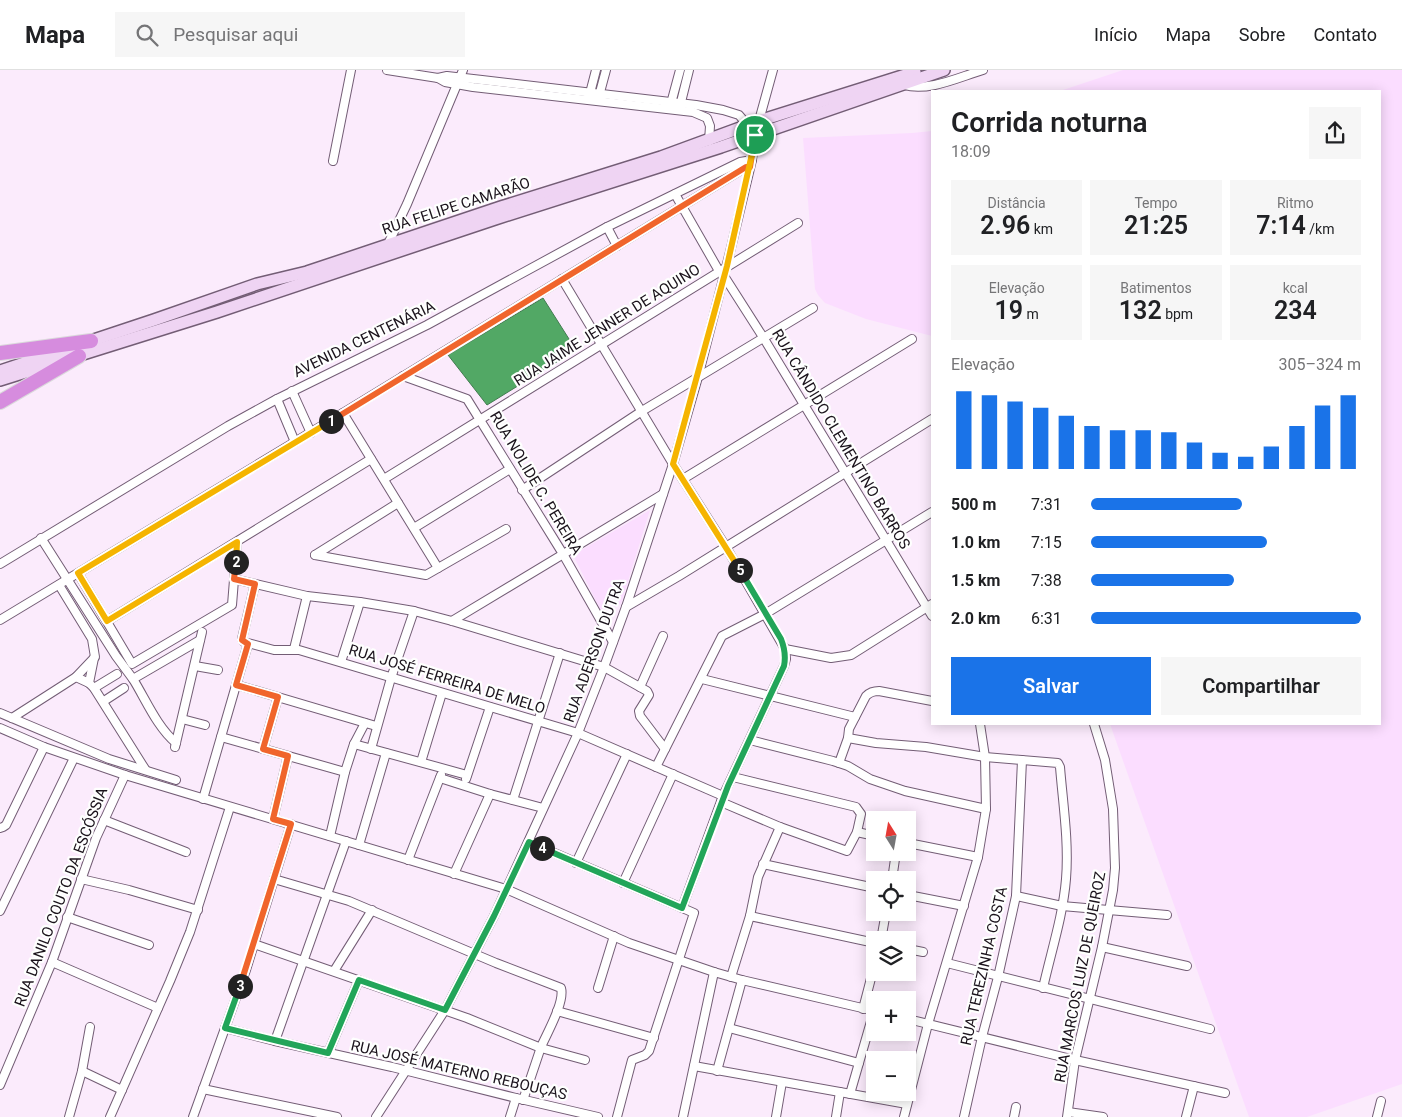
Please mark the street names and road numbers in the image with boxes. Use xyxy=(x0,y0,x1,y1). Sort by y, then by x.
street label: RUA FELIPE CAMARÃO xyxy=(380,174,532,238)
street label: RUA JAIME JENNER DE AQUINO xyxy=(511,260,703,390)
street label: AVENIDA CENTENÁRIA xyxy=(290,297,438,381)
street label: RUA CÂNDIDO CLEMENTINO BARROS xyxy=(768,326,914,552)
street label: RUA NOLIDE C. PEREIRA xyxy=(486,408,586,558)
street label: RUA ADERSON DUTRA xyxy=(560,577,628,725)
street label: RUA JOSÉ FERREIRA DE MELO xyxy=(347,641,547,717)
street label: RUA DANILO COUTO DA ESCÓSSIA xyxy=(11,785,111,1009)
street label: RUA MARCOS LUIZ DE QUEIROZ xyxy=(1051,870,1109,1084)
street label: RUA TEREZINHA COSTA xyxy=(957,885,1011,1047)
street label: RUA JOSÉ MATERNO REBOUÇAS xyxy=(349,1036,569,1104)

